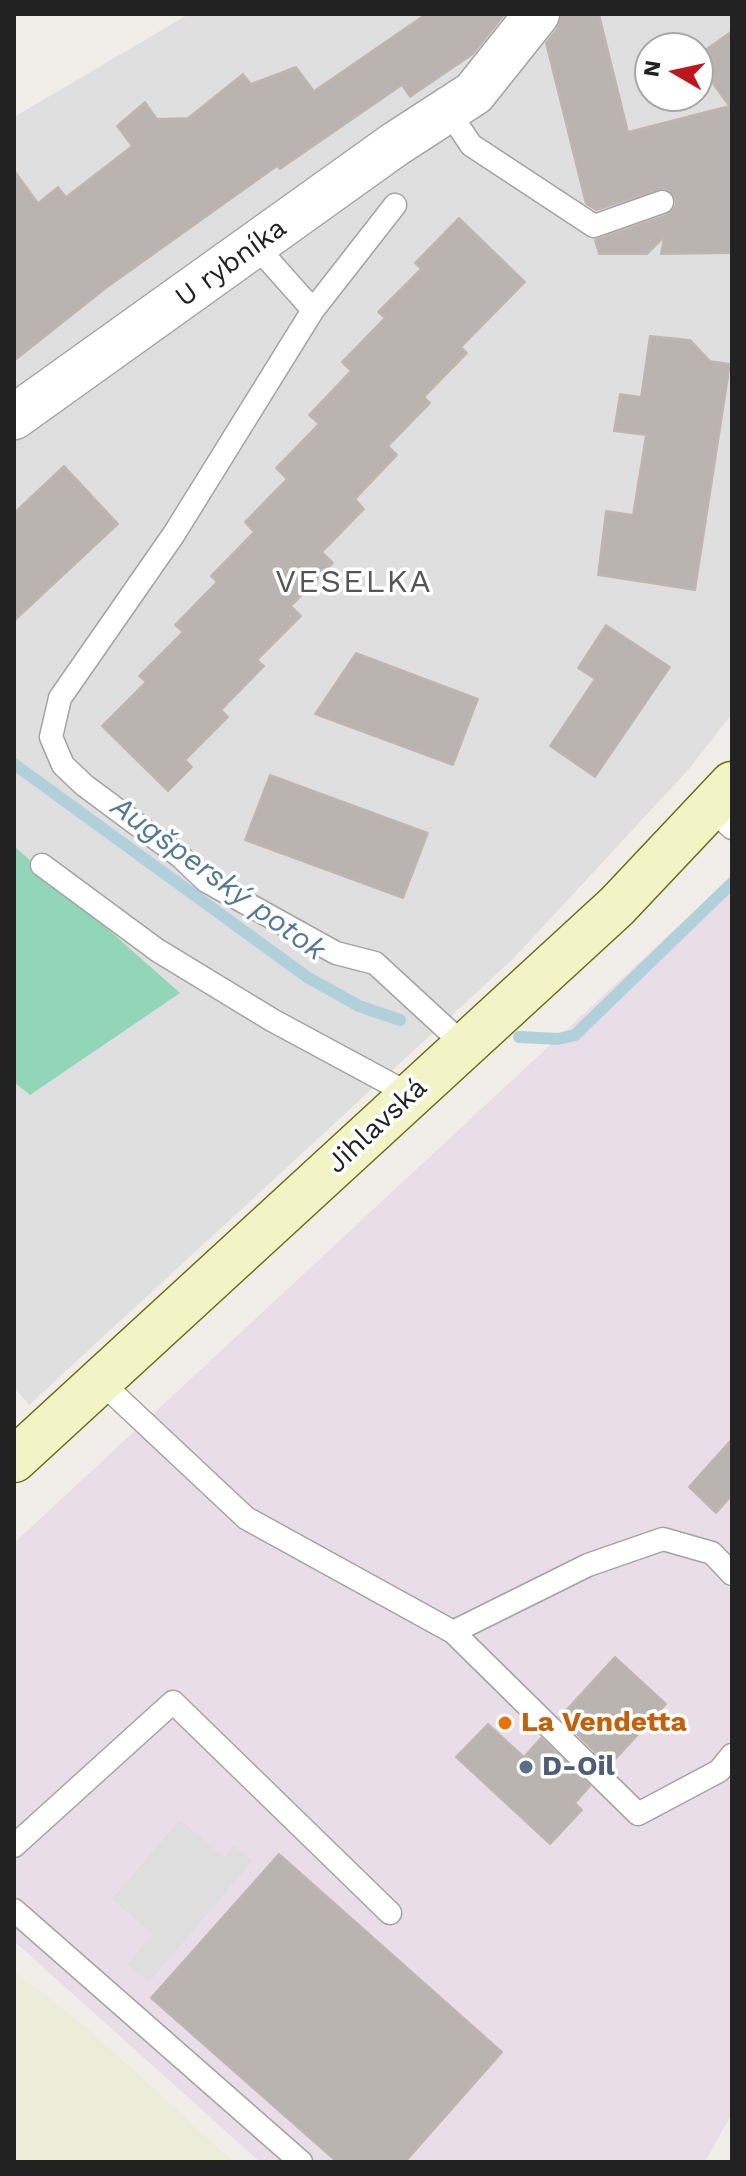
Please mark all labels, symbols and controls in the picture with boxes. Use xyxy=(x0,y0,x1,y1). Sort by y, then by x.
north arrow xyxy=(634,32,714,112)
text: N xyxy=(638,58,665,78)
street label: U rybníka xyxy=(169,211,293,315)
district label: VESELKA xyxy=(275,564,433,602)
water label: Augšperský potok xyxy=(104,789,332,969)
street label: Jihlavská xyxy=(320,1071,434,1181)
place label: La Vendetta xyxy=(521,1706,687,1740)
marker: La Vendetta xyxy=(496,1714,514,1732)
place label: D-Oil xyxy=(542,1750,615,1784)
marker: D-Oil xyxy=(517,1758,535,1776)

